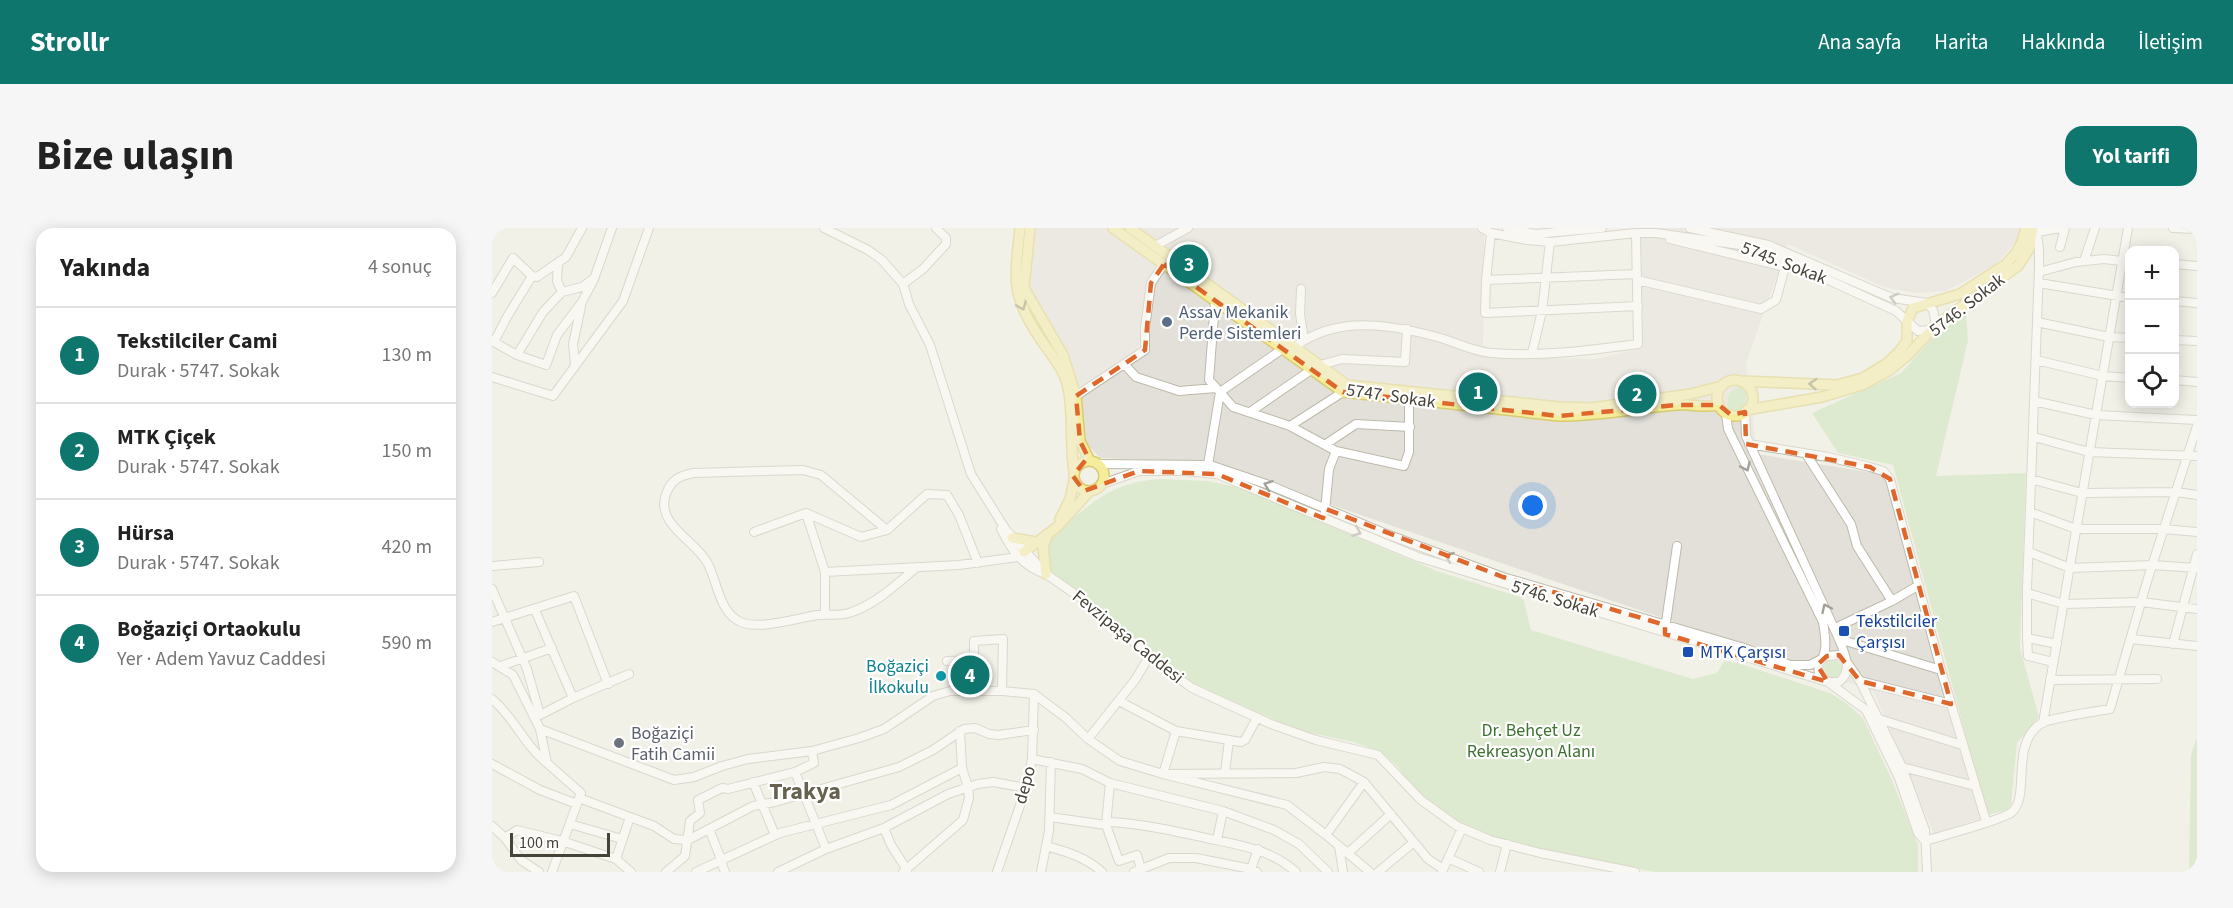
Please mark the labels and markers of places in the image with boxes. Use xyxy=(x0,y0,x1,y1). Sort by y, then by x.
pin: 3 xyxy=(1170,242,1208,286)
place label: Assav Mekanik Perde Sistemleri xyxy=(1179,300,1301,346)
marker: Assav Mekanik Perde Sistemleri xyxy=(1160,315,1174,329)
pin: 1 xyxy=(1458,370,1498,414)
pin: 2 xyxy=(1618,372,1656,416)
place label: Tekstilciler Çarşısı xyxy=(1856,609,1938,655)
marker: Tekstilciler Çarşısı xyxy=(1837,624,1851,638)
place label: MTK Çarşısı xyxy=(1700,640,1786,665)
marker: MTK Çarşısı xyxy=(1681,645,1695,659)
pin: 4 xyxy=(950,652,990,698)
place label: Boğaziçi İlkokulu xyxy=(866,654,929,700)
marker: Boğaziçi İlkokulu xyxy=(934,669,948,683)
place label: Boğaziçi Fatih Camii xyxy=(631,721,715,767)
marker: Boğaziçi Fatih Camii xyxy=(612,736,626,750)

